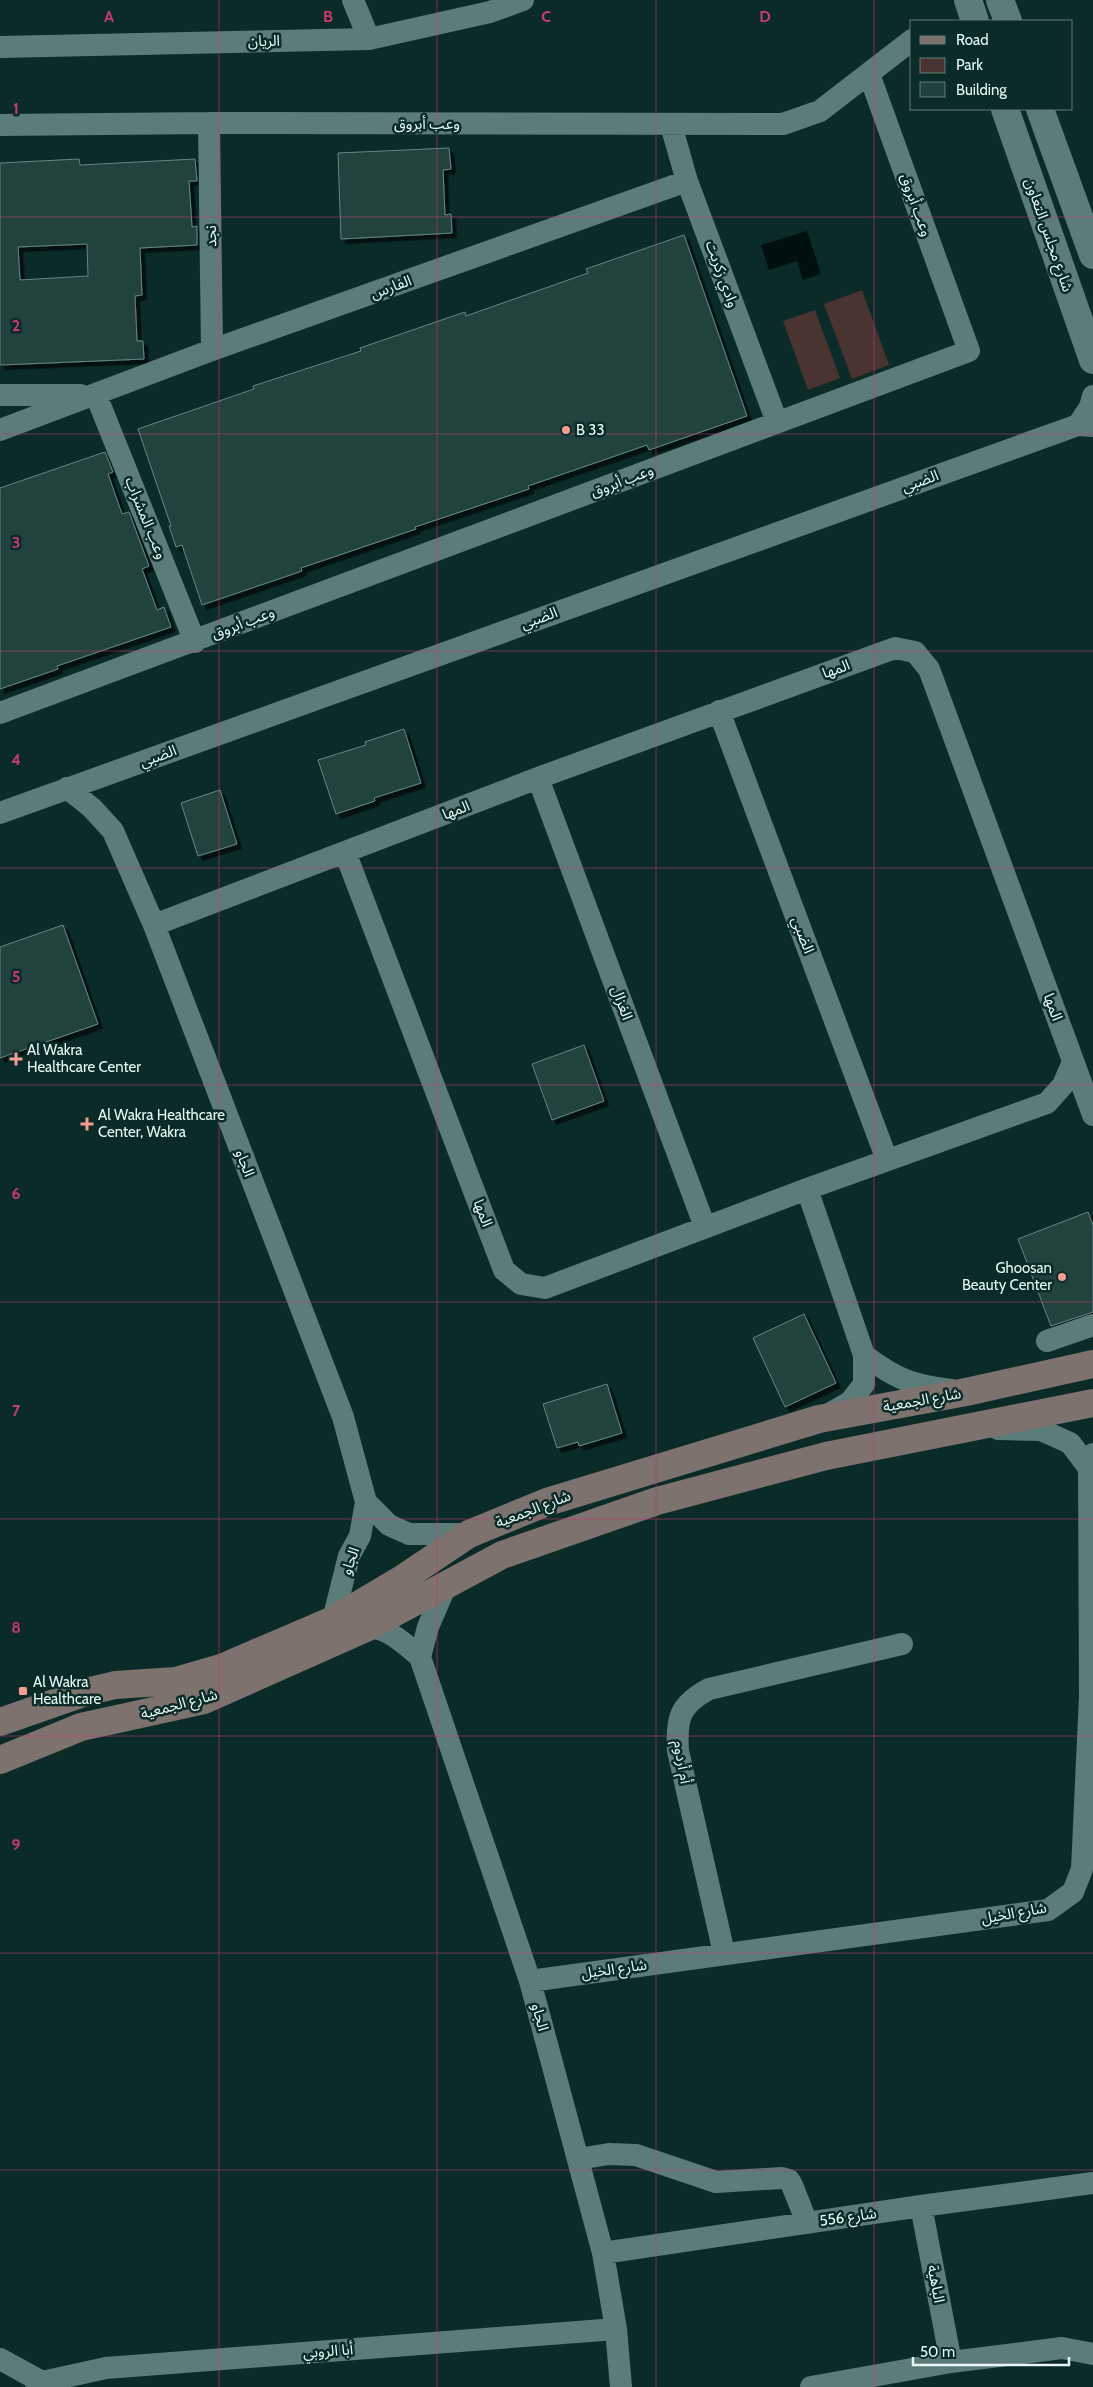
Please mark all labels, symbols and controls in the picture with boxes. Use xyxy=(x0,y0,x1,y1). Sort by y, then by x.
text: A xyxy=(104,7,114,26)
text: B xyxy=(323,7,333,26)
text: C xyxy=(541,7,551,26)
text: D xyxy=(759,7,771,26)
legend xyxy=(910,20,1073,110)
text: Road xyxy=(956,31,989,49)
street label: الريان xyxy=(248,32,280,50)
text: Park xyxy=(956,56,983,74)
text: Building xyxy=(956,81,1007,99)
text: 1 xyxy=(13,99,19,118)
street label: وعب أبروق xyxy=(394,115,460,133)
street label: وعب أبروق xyxy=(896,171,936,239)
street label: شارع مجلس التعاون xyxy=(1018,176,1077,295)
street label: نجد xyxy=(202,225,220,247)
street label: وادي زكريت xyxy=(699,238,742,311)
street label: الفارس xyxy=(368,271,414,303)
text: 2 xyxy=(12,316,20,335)
place label: B 33 xyxy=(576,421,605,439)
marker: B 33 xyxy=(560,424,572,436)
street label: وعب أبروق xyxy=(588,461,656,501)
street label: الضبي xyxy=(899,466,942,498)
street label: وعب المشراب xyxy=(121,474,171,562)
text: 3 xyxy=(12,533,20,552)
street label: وعب أبروق xyxy=(209,603,277,643)
street label: الضبي xyxy=(518,603,561,635)
street label: المها xyxy=(820,656,852,682)
street label: الضبي xyxy=(137,741,180,773)
text: 4 xyxy=(11,750,21,769)
street label: المها xyxy=(440,797,472,823)
street label: الضبي xyxy=(785,914,818,957)
text: 5 xyxy=(12,967,20,986)
street label: الغزال xyxy=(608,984,636,1022)
street label: المها xyxy=(1040,991,1066,1023)
place label: Al Wakra Healthcare Center xyxy=(27,1041,141,1076)
marker: Al Wakra Healthcare Center xyxy=(9,1052,23,1066)
place label: Al Wakra Healthcare Center, Wakra xyxy=(98,1106,225,1141)
marker: Al Wakra Healthcare Center, Wakra xyxy=(80,1117,94,1131)
street label: الجاو xyxy=(232,1147,258,1179)
text: 6 xyxy=(12,1184,21,1203)
street label: المها xyxy=(470,1197,496,1229)
place label: Ghoosan Beauty Center xyxy=(962,1259,1052,1294)
marker: Ghoosan Beauty Center xyxy=(1056,1271,1068,1283)
street label: شارع الجمعية xyxy=(882,1384,963,1419)
text: 7 xyxy=(12,1401,21,1420)
street label: شارع الجمعية xyxy=(493,1486,574,1534)
street label: الجاو xyxy=(337,1545,363,1577)
text: 8 xyxy=(11,1618,21,1637)
place label: Al Wakra Healthcare xyxy=(33,1673,101,1708)
marker: Al Wakra Healthcare xyxy=(17,1685,29,1697)
street label: شارع الجمعية xyxy=(139,1685,220,1726)
street label: أم أردوم xyxy=(667,1739,695,1786)
text: 9 xyxy=(12,1835,21,1854)
street label: شارع الخيل xyxy=(980,1898,1049,1931)
street label: شارع الخيل xyxy=(580,1955,649,1985)
street label: الجاو xyxy=(528,2001,552,2033)
street label: شارع 556 xyxy=(818,2204,878,2233)
street label: الباهية xyxy=(923,2263,949,2305)
scale bar xyxy=(913,2334,1069,2366)
street label: أبا الروبي xyxy=(302,2340,354,2364)
text: 50 m xyxy=(920,2343,955,2361)

